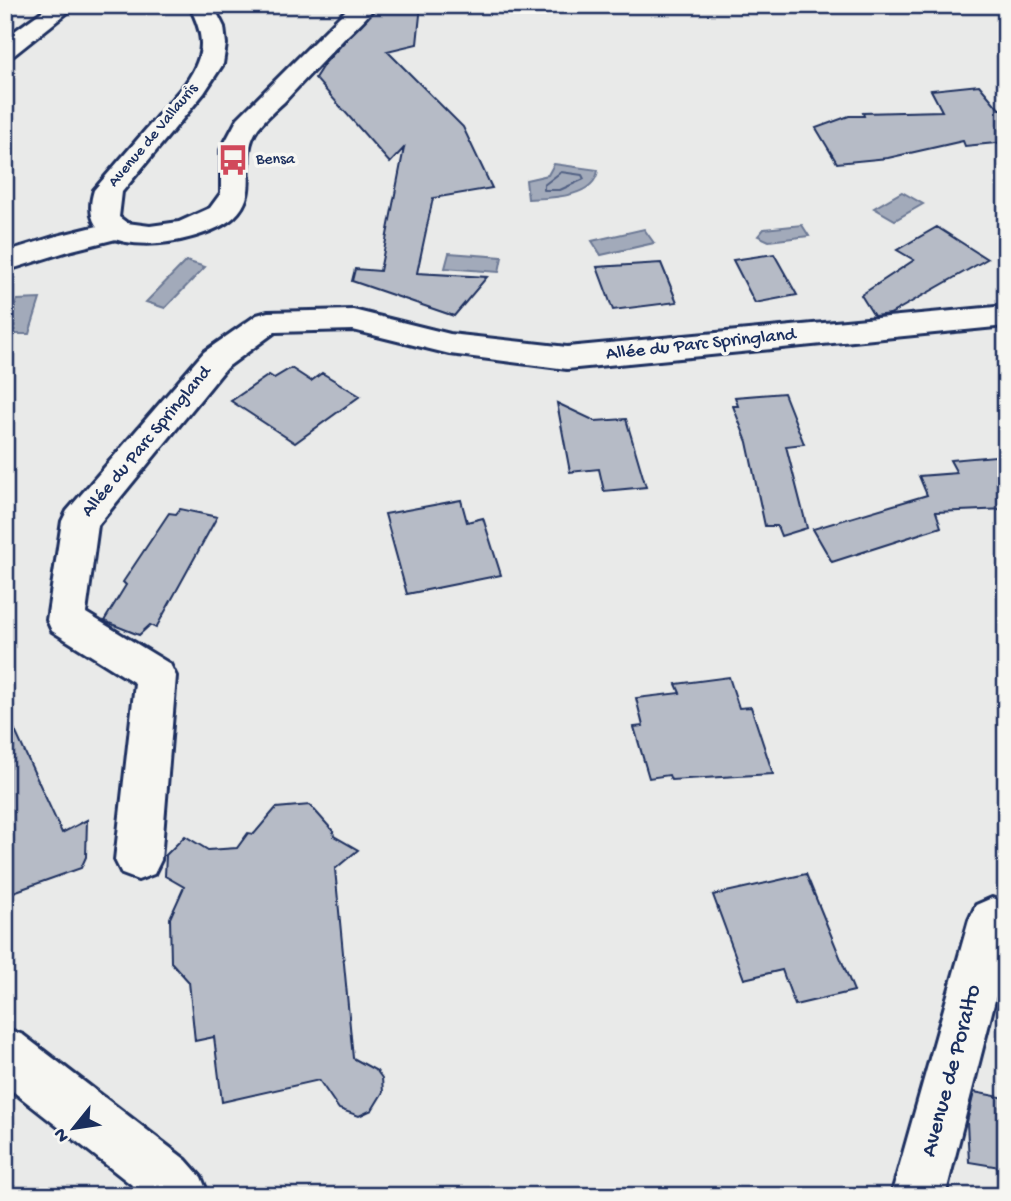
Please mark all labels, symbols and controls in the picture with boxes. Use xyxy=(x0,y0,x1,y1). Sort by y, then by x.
street label: Avenue de Vallauris xyxy=(105,79,204,192)
bus stop icon: Bensa xyxy=(216,143,250,177)
place label: Bensa xyxy=(255,151,296,170)
street label: Allée du Parc Springland xyxy=(605,323,799,366)
street label: Allée du Parc Springland xyxy=(77,360,218,522)
street label: Avenue de Poralto xyxy=(916,982,988,1160)
north arrow xyxy=(38,1092,108,1162)
text: N xyxy=(49,1124,75,1146)

